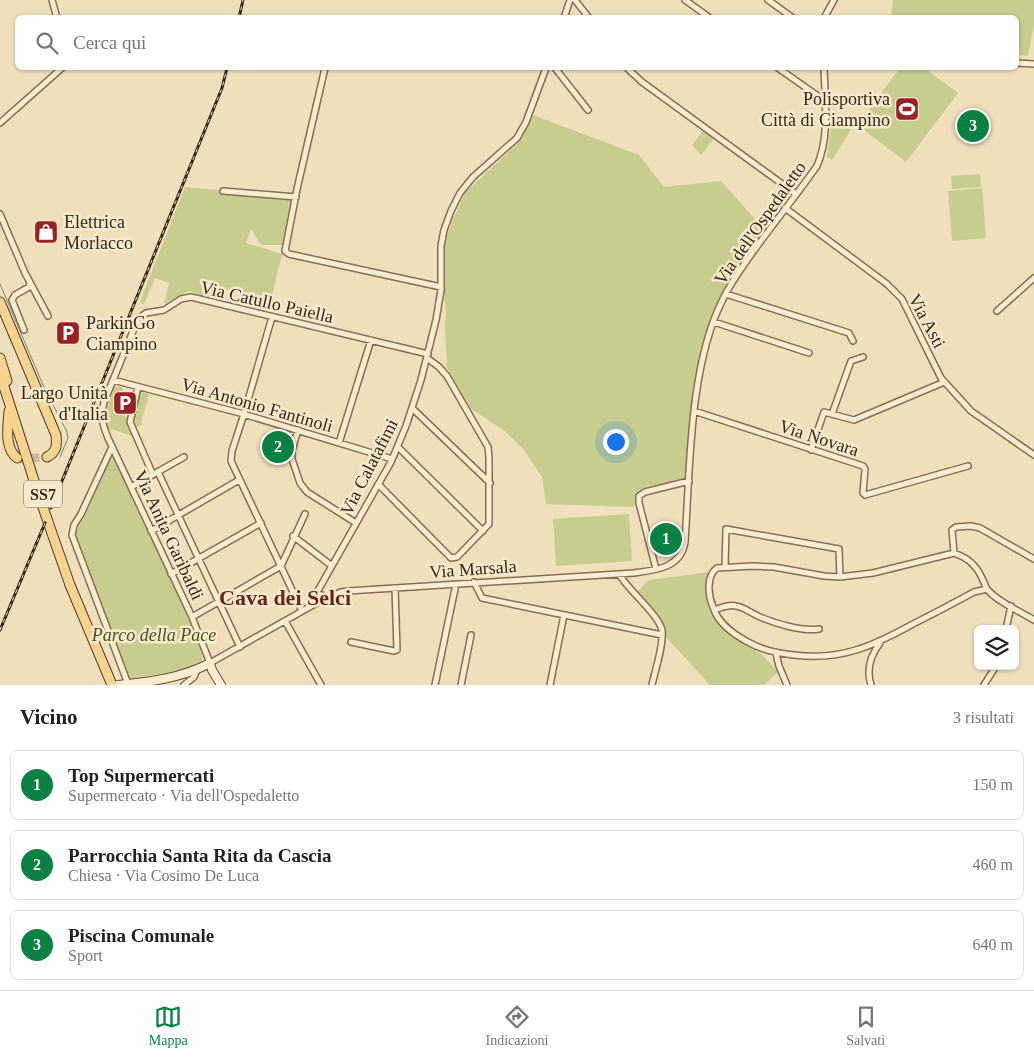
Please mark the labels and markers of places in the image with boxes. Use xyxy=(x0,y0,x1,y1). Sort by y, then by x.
place label: Polisportiva Città di Ciampino xyxy=(761,89,890,130)
sports icon: Polisportiva Città di Ciampino xyxy=(894,96,920,122)
pin: 3 xyxy=(957,107,989,145)
place label: Elettrica Morlacco xyxy=(64,212,133,253)
shop icon: Elettrica Morlacco xyxy=(33,219,59,245)
place label: ParkinGo Ciampino xyxy=(86,313,157,354)
parking icon: ParkinGo Ciampino xyxy=(55,320,81,346)
place label: Largo Unità d'Italia xyxy=(21,383,108,424)
parking icon: Largo Unità d'Italia xyxy=(112,390,138,416)
pin: 2 xyxy=(262,428,294,466)
pin: 1 xyxy=(650,520,682,558)

